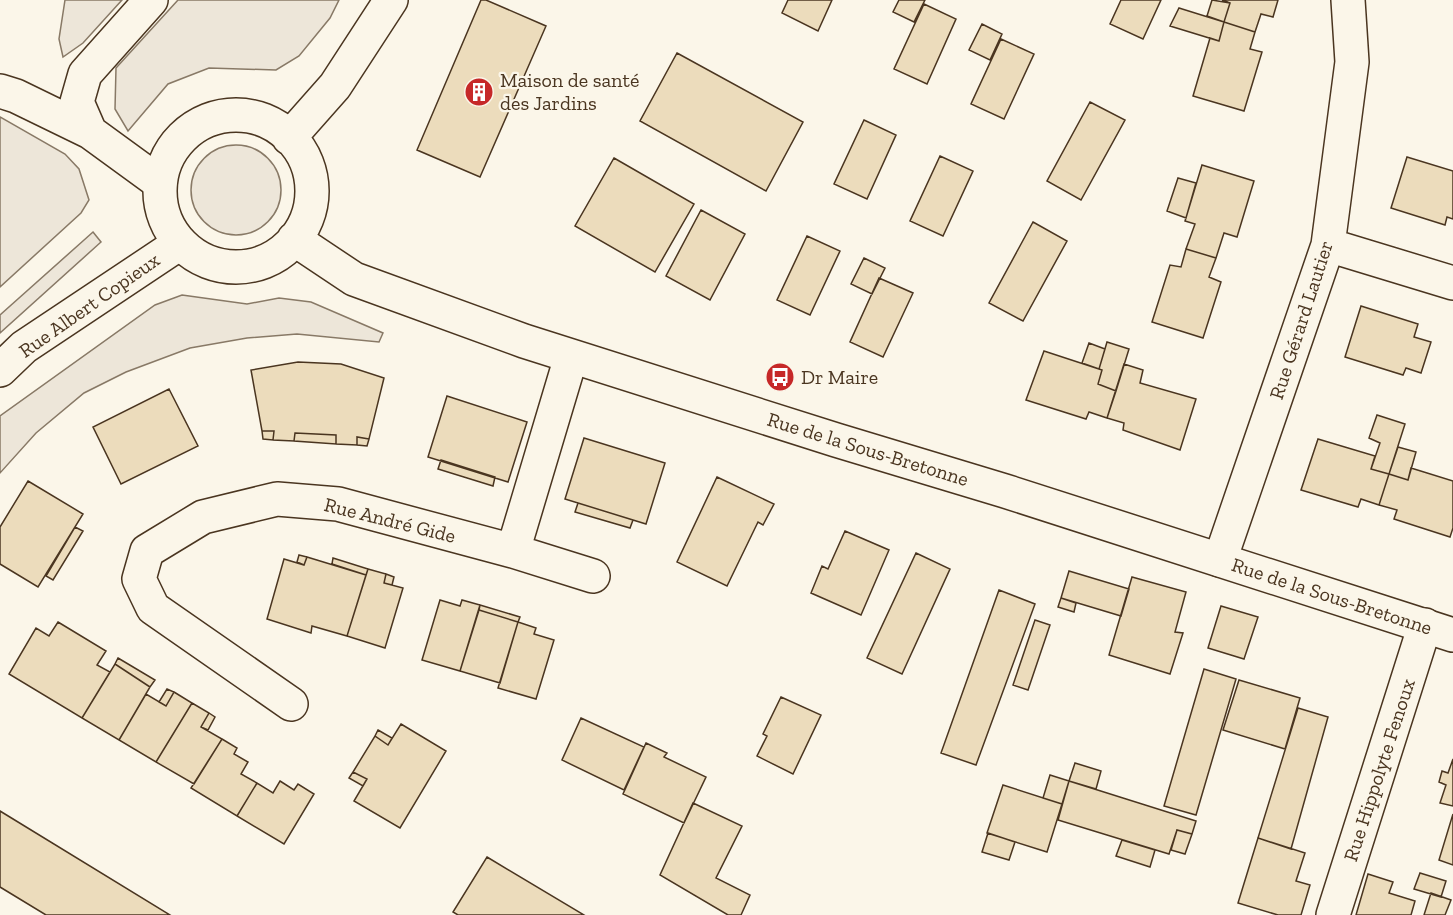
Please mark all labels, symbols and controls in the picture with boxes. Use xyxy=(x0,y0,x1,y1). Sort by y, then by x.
place label: Maison de santé des Jardins xyxy=(500,68,639,115)
building icon: Maison de santé des Jardins xyxy=(463,76,495,108)
street label: Rue Gérard Lautier xyxy=(1264,238,1338,402)
street label: Rue Albert Copieux xyxy=(14,247,164,363)
bus stop icon: Dr Maire xyxy=(764,361,796,393)
place label: Dr Maire xyxy=(801,365,878,389)
street label: Rue de la Sous-Bretonne xyxy=(764,407,972,491)
street label: Rue André Gide xyxy=(322,492,458,548)
street label: Rue de la Sous-Bretonne xyxy=(1229,552,1435,640)
street label: Rue Hippolyte Fenoux xyxy=(1338,676,1420,864)

